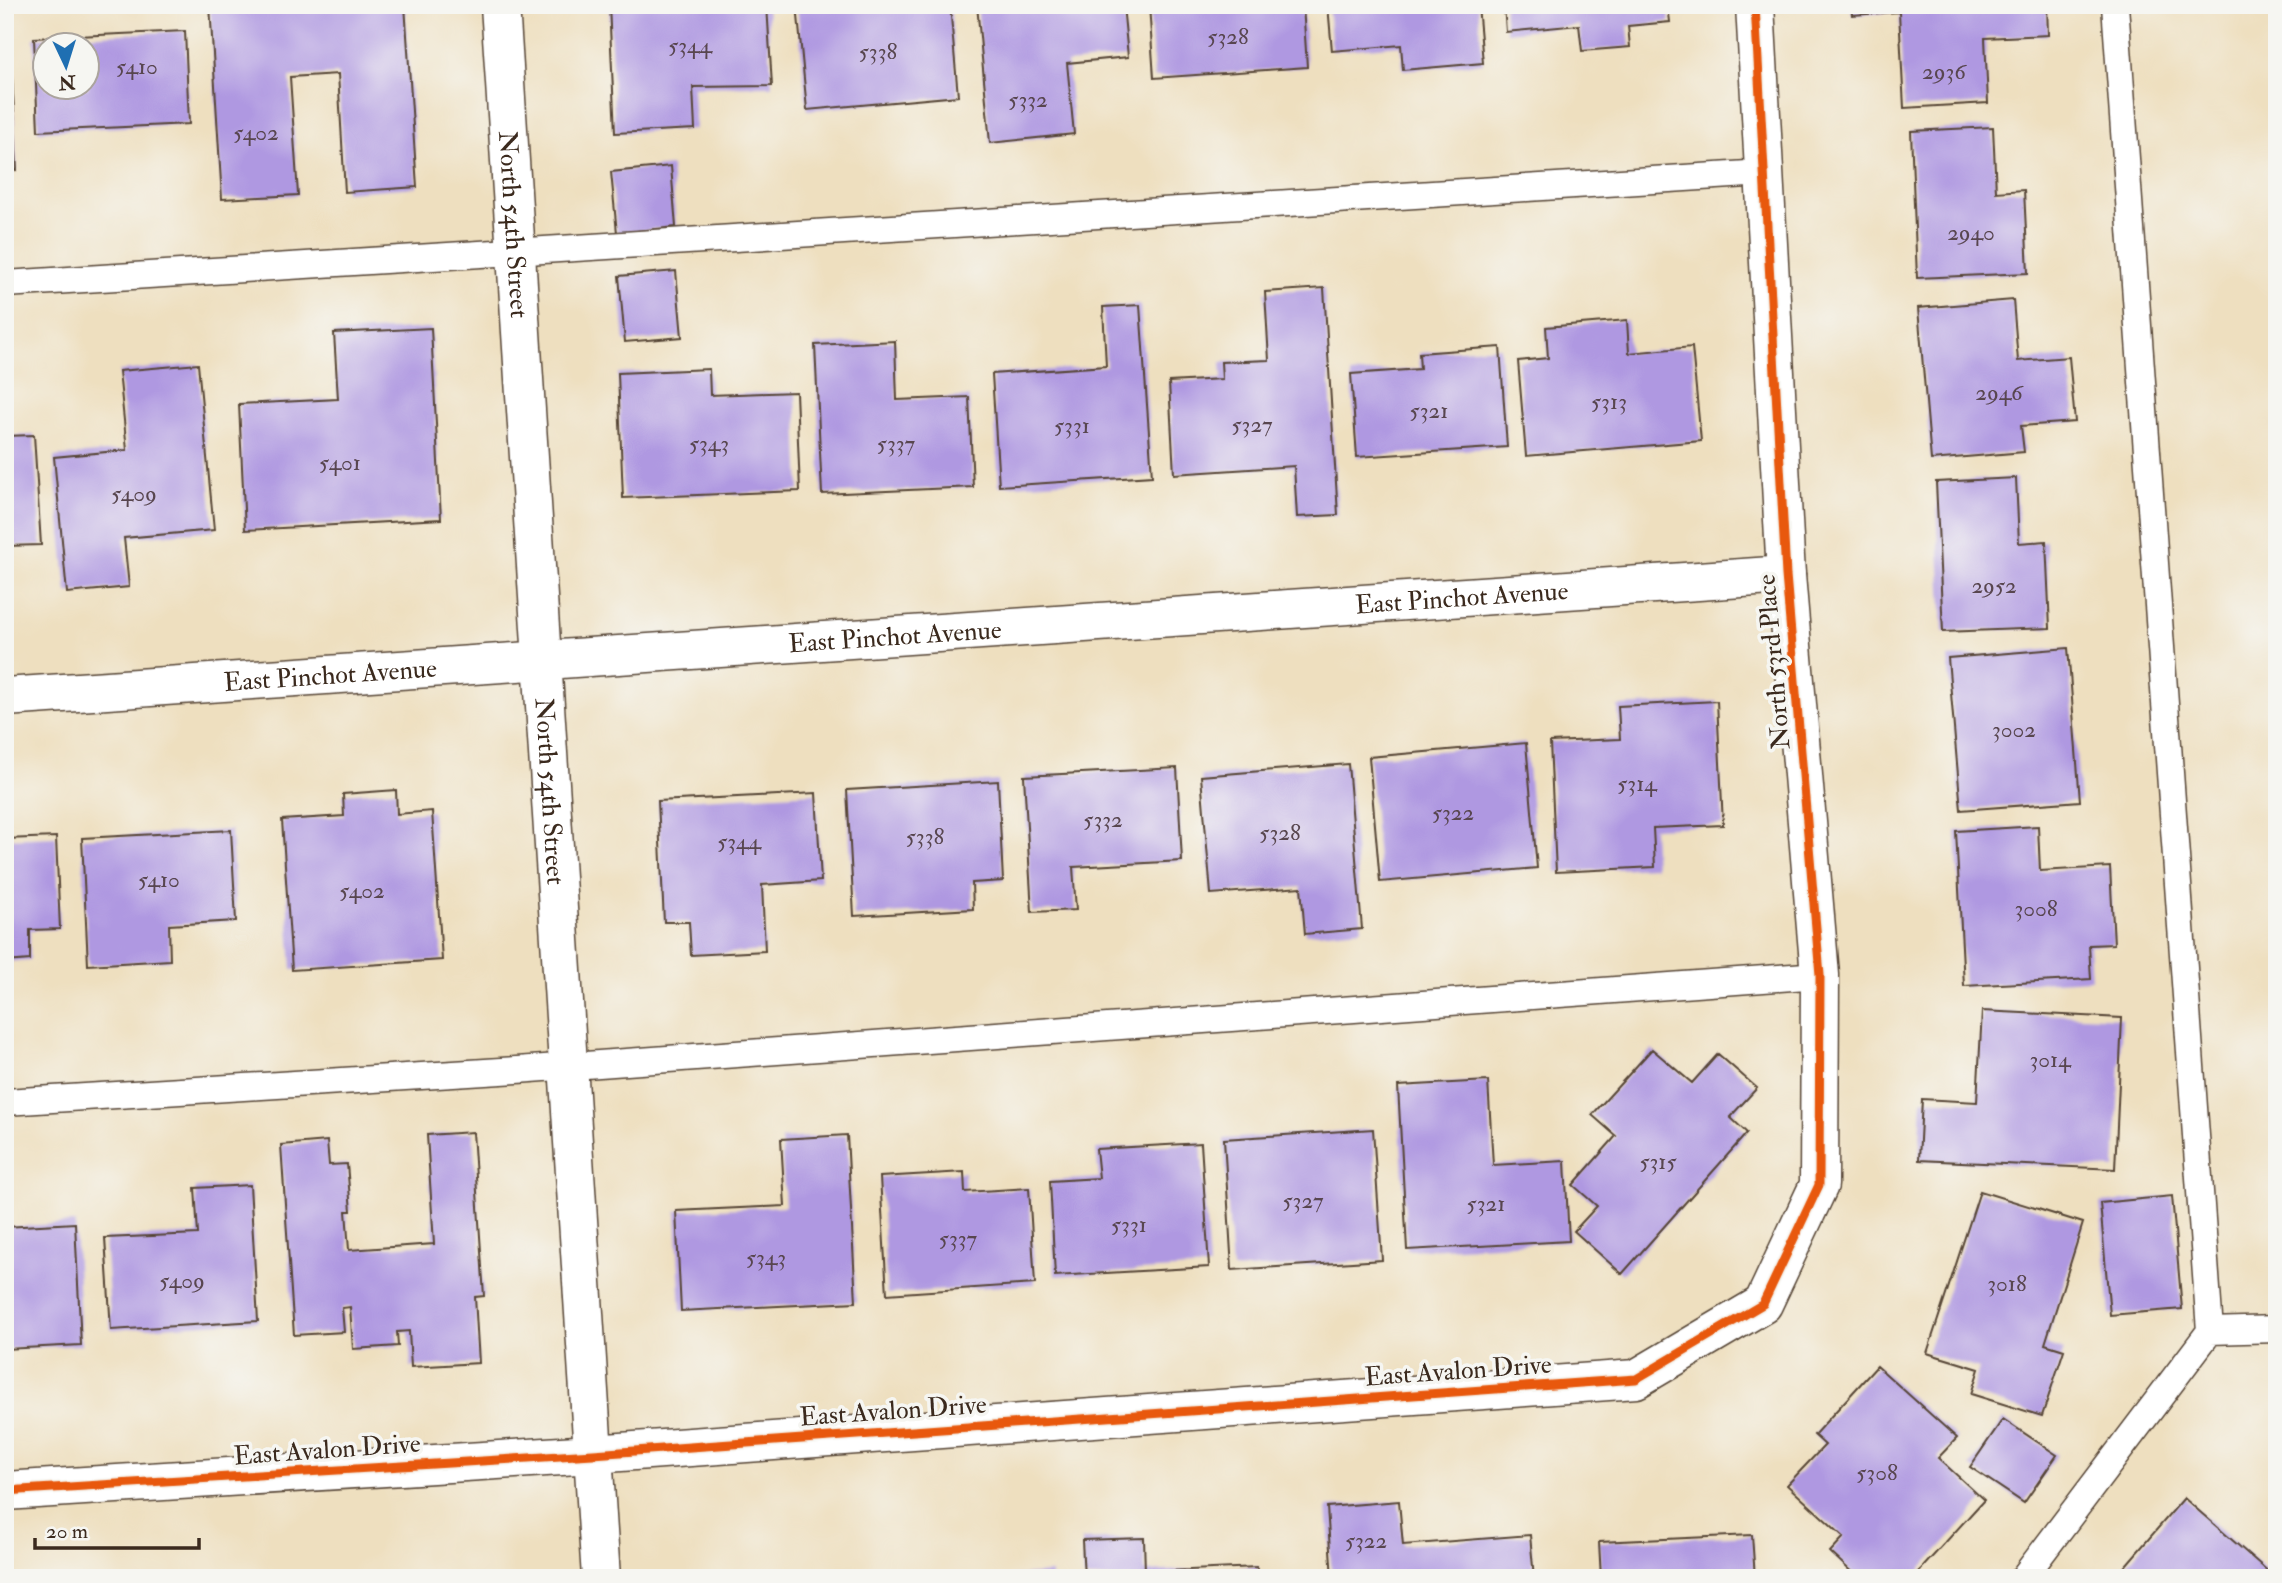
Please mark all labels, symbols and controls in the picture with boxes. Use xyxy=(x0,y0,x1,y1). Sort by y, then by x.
house number: 5328 xyxy=(1207,22,1249,51)
house number: 5344 xyxy=(668,31,713,60)
north arrow xyxy=(32,32,102,102)
house number: 5338 xyxy=(859,37,897,66)
house number: 5410 xyxy=(116,52,158,81)
house number: 2936 xyxy=(1922,57,1967,86)
text: N xyxy=(57,69,77,95)
house number: 5332 xyxy=(1008,85,1048,114)
house number: 5402 xyxy=(233,118,279,147)
street label: North 54th Street xyxy=(491,130,535,319)
house number: 2940 xyxy=(1947,218,1995,247)
house number: 2946 xyxy=(1975,378,2024,407)
house number: 5313 xyxy=(1591,387,1627,416)
house number: 5321 xyxy=(1410,396,1448,425)
house number: 5327 xyxy=(1231,410,1273,439)
house number: 5331 xyxy=(1054,411,1090,440)
house number: 5343 xyxy=(689,429,729,458)
house number: 5337 xyxy=(877,429,916,458)
house number: 5401 xyxy=(319,448,361,477)
house number: 5409 xyxy=(111,479,157,508)
house number: 2952 xyxy=(1971,571,2017,600)
street label: North 53rd Place xyxy=(1750,573,1798,751)
street label: East Pinchot Avenue xyxy=(1354,575,1569,621)
street label: East Pinchot Avenue xyxy=(787,614,1003,660)
street label: East Pinchot Avenue xyxy=(223,652,438,699)
street label: North 54th Street xyxy=(528,697,571,886)
house number: 3002 xyxy=(1992,715,2036,744)
house number: 5314 xyxy=(1617,769,1658,798)
house number: 5322 xyxy=(1432,798,1474,827)
house number: 5332 xyxy=(1083,805,1123,834)
house number: 5328 xyxy=(1259,818,1301,847)
house number: 5338 xyxy=(906,822,944,851)
house number: 5344 xyxy=(717,827,762,856)
house number: 5410 xyxy=(138,865,180,894)
house number: 5402 xyxy=(339,876,385,905)
house number: 3008 xyxy=(2014,894,2058,923)
house number: 3014 xyxy=(2029,1045,2072,1074)
house number: 5315 xyxy=(1639,1147,1677,1176)
house number: 5327 xyxy=(1282,1186,1324,1215)
house number: 5321 xyxy=(1467,1189,1505,1218)
house number: 5331 xyxy=(1111,1210,1147,1239)
house number: 5337 xyxy=(939,1224,978,1253)
house number: 5343 xyxy=(746,1243,786,1272)
house number: 5409 xyxy=(159,1266,205,1295)
house number: 3018 xyxy=(1987,1269,2027,1298)
street label: East Avalon Drive xyxy=(1364,1348,1553,1393)
street label: East Avalon Drive xyxy=(799,1388,988,1433)
street label: East Avalon Drive xyxy=(233,1427,422,1472)
house number: 5308 xyxy=(1856,1458,1898,1487)
scale bar xyxy=(35,1506,200,1550)
text: 20 m xyxy=(46,1518,88,1545)
house number: 5322 xyxy=(1345,1526,1387,1555)

